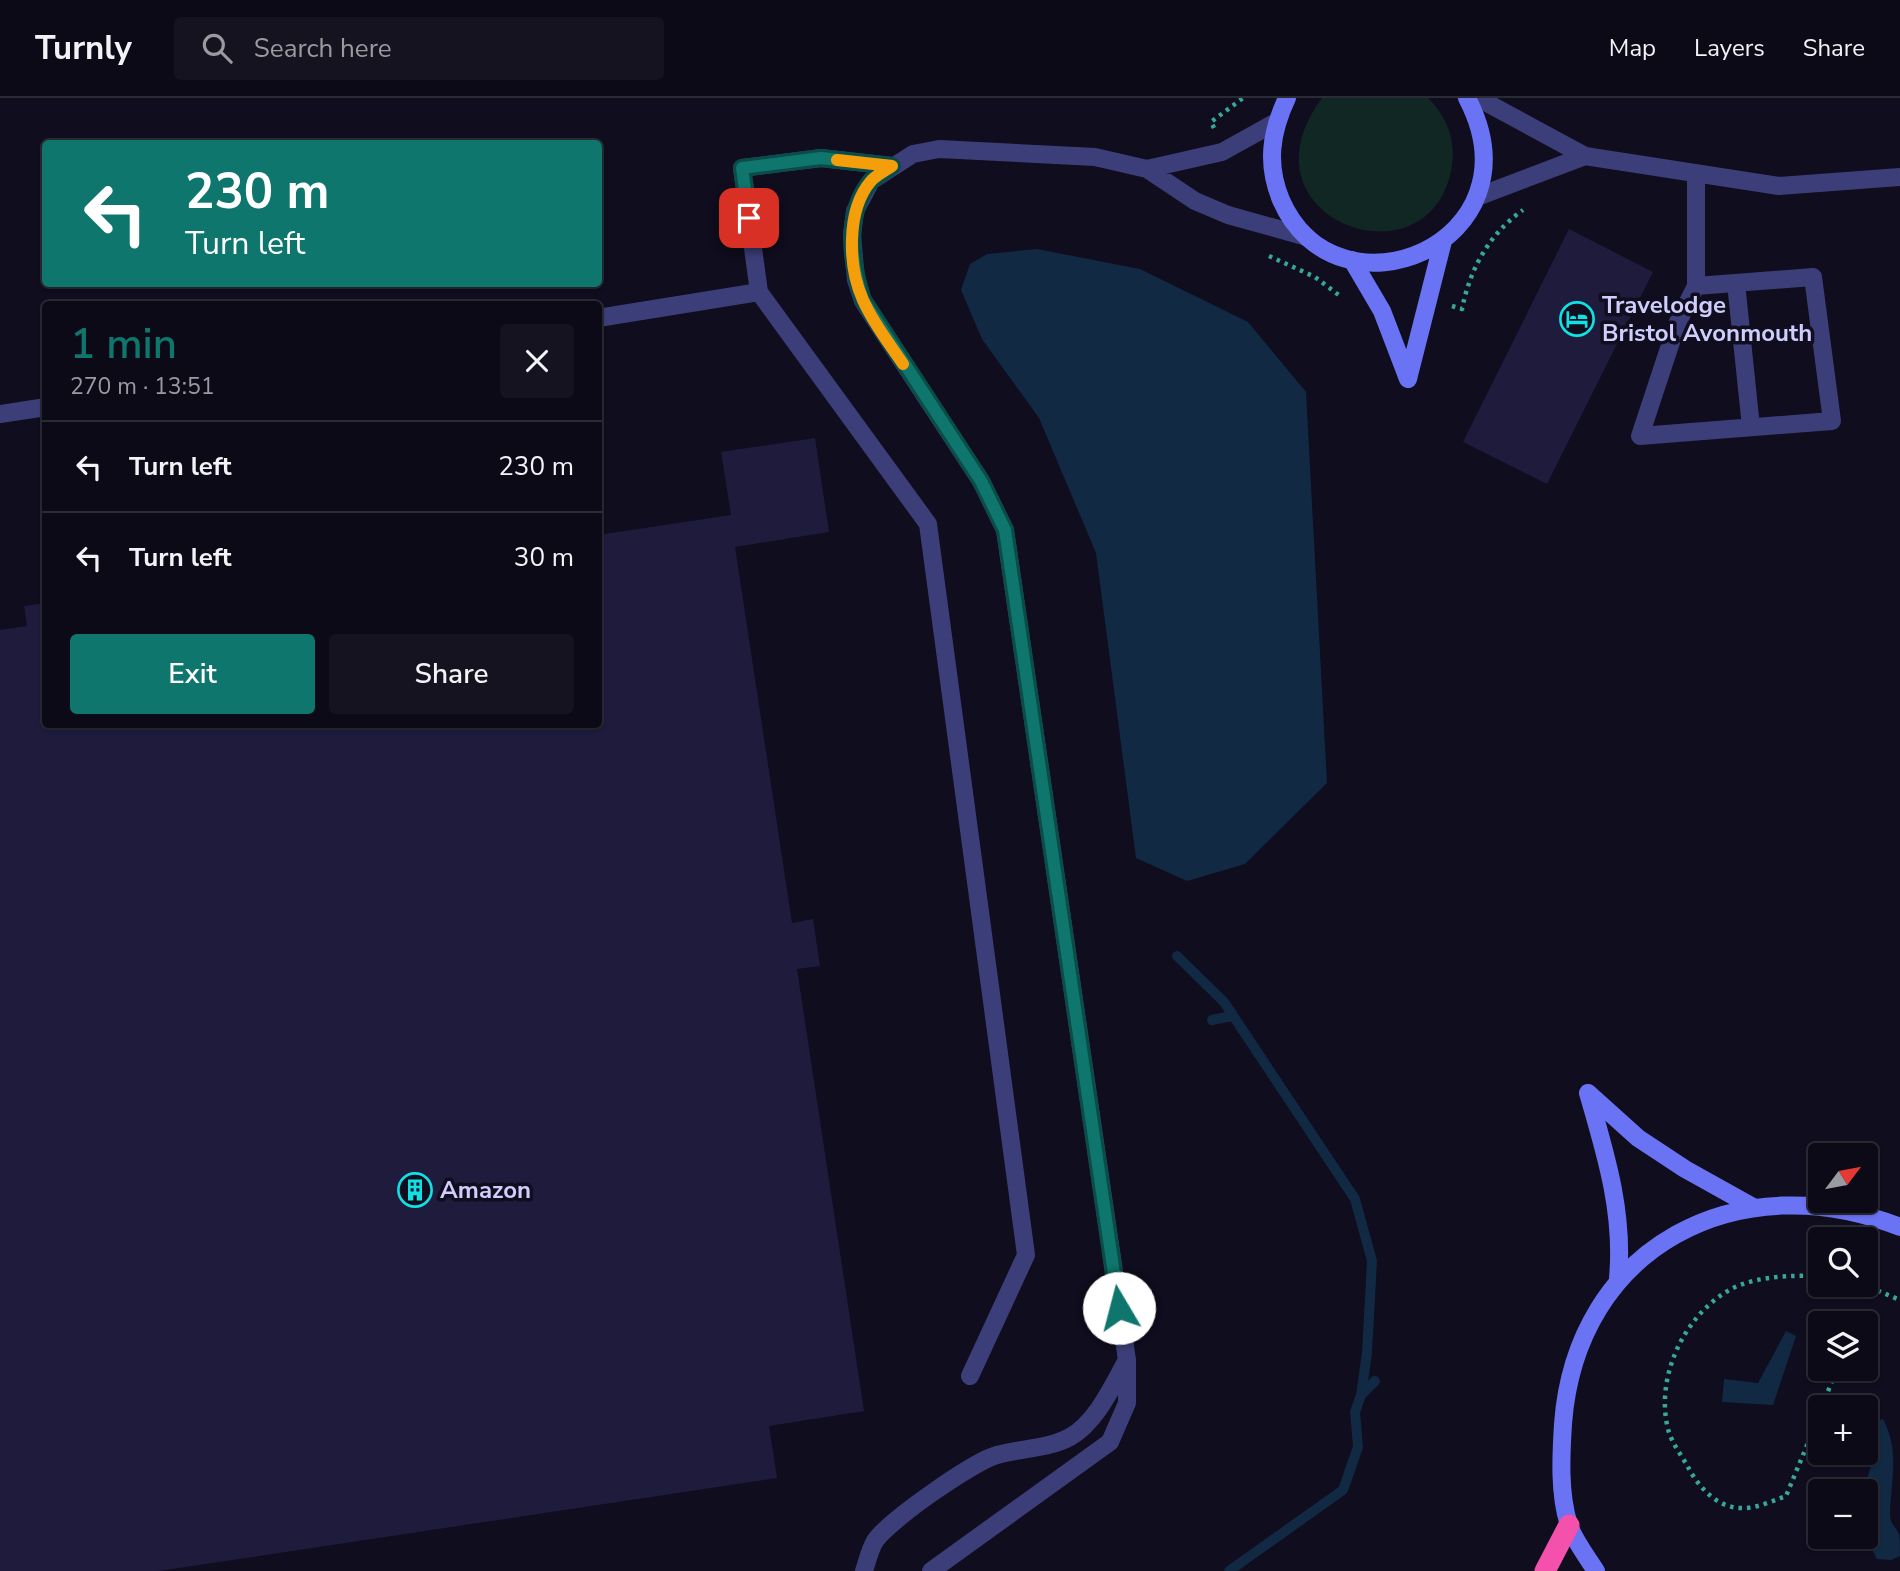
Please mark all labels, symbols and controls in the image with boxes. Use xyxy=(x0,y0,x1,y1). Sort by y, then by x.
search box xyxy=(174,17,664,80)
text: Turnly xyxy=(35,26,132,71)
icon: search xyxy=(198,29,236,67)
text: Search here xyxy=(254,31,392,66)
text: Map xyxy=(1609,32,1656,64)
text: Layers xyxy=(1694,32,1765,64)
text: Share xyxy=(1803,32,1865,64)
text: 230 m xyxy=(185,158,329,225)
icon: left xyxy=(70,168,161,259)
pin xyxy=(719,188,779,248)
icon: arrive xyxy=(730,199,768,237)
text: Turn left xyxy=(185,222,305,265)
place label: Travelodge Bristol Avonmouth xyxy=(1602,289,1812,349)
hotel icon: Travelodge Bristol Avonmouth xyxy=(1558,300,1596,338)
text: 1 min xyxy=(70,316,177,373)
button: close xyxy=(500,324,574,398)
text: 270 m · 13:51 xyxy=(70,371,215,402)
icon: left xyxy=(70,448,108,486)
text: Turn left xyxy=(129,449,232,484)
text: 230 m xyxy=(498,449,574,484)
icon: left xyxy=(70,539,108,577)
text: Turn left xyxy=(129,540,232,575)
text: 30 m xyxy=(514,540,574,575)
button: Exit xyxy=(70,634,315,714)
button: Share xyxy=(329,634,574,714)
north arrow xyxy=(1808,1143,1878,1213)
map controls xyxy=(1808,1143,1878,1549)
building icon: Amazon xyxy=(396,1171,434,1209)
place label: Amazon xyxy=(440,1174,531,1206)
button: search xyxy=(1808,1227,1878,1297)
position arrow xyxy=(1082,1271,1156,1345)
button: layers xyxy=(1808,1311,1878,1381)
button: + xyxy=(1808,1395,1878,1465)
button: − xyxy=(1808,1479,1878,1549)

